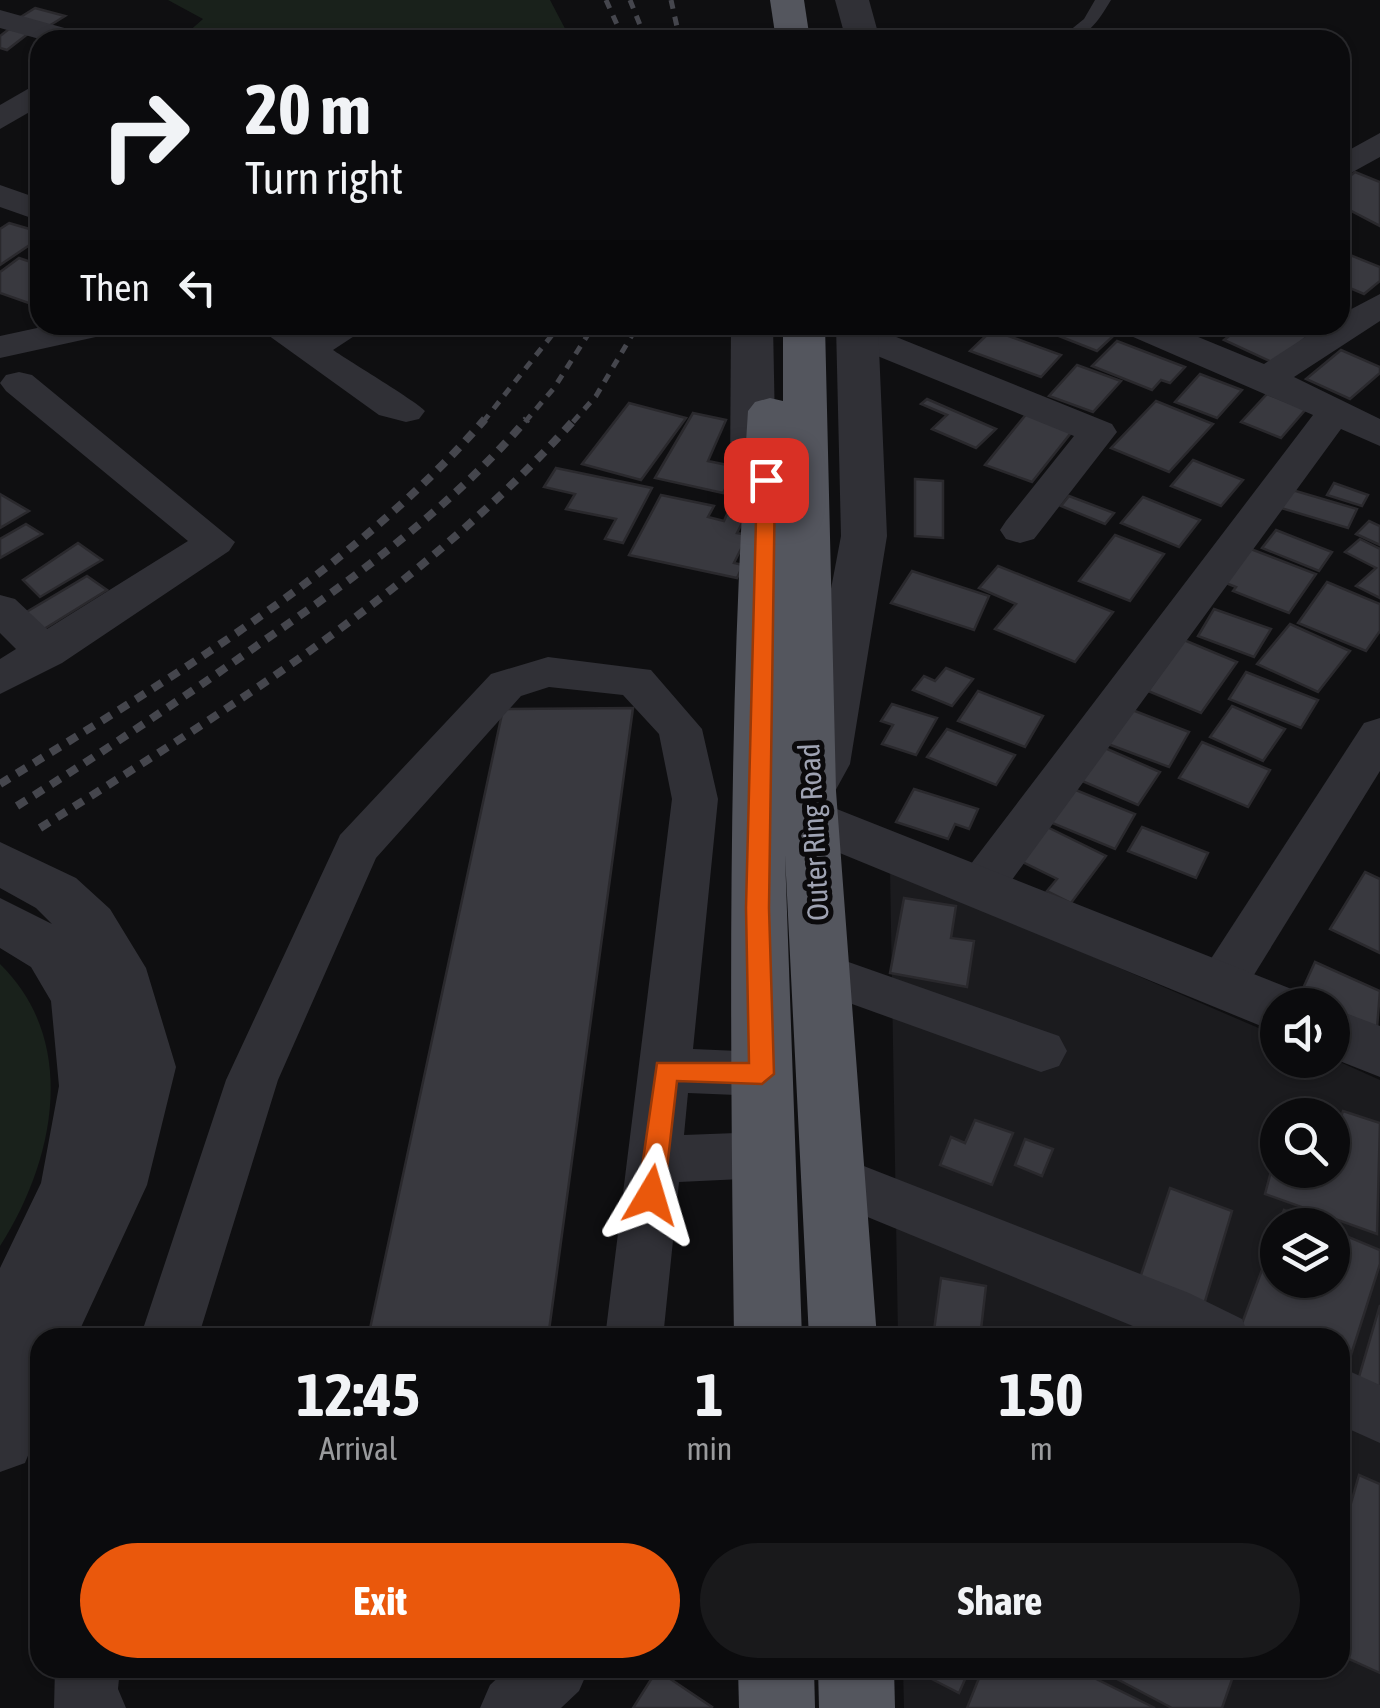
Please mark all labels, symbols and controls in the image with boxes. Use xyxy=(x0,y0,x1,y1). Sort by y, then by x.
text: 20 m xyxy=(245,69,371,149)
icon: right xyxy=(80,70,210,200)
text: Turn right xyxy=(245,152,403,204)
icon: left xyxy=(170,260,225,315)
text: Then xyxy=(80,266,150,309)
pin xyxy=(724,438,809,523)
icon: arrive xyxy=(739,453,794,508)
street label: Outer Ring Road xyxy=(791,742,835,922)
map controls xyxy=(1260,988,1350,1298)
button: sound xyxy=(1260,988,1350,1078)
button: search xyxy=(1260,1098,1350,1188)
position arrow xyxy=(599,1143,703,1247)
button: layers xyxy=(1260,1208,1350,1298)
text: 12:45 xyxy=(296,1360,420,1429)
text: 1 xyxy=(695,1360,724,1429)
text: 150 xyxy=(999,1360,1083,1429)
text: Arrival xyxy=(319,1430,397,1467)
text: min xyxy=(686,1430,732,1467)
text: m xyxy=(1030,1430,1053,1467)
button: Exit xyxy=(80,1543,680,1658)
button: Share xyxy=(700,1543,1300,1658)

